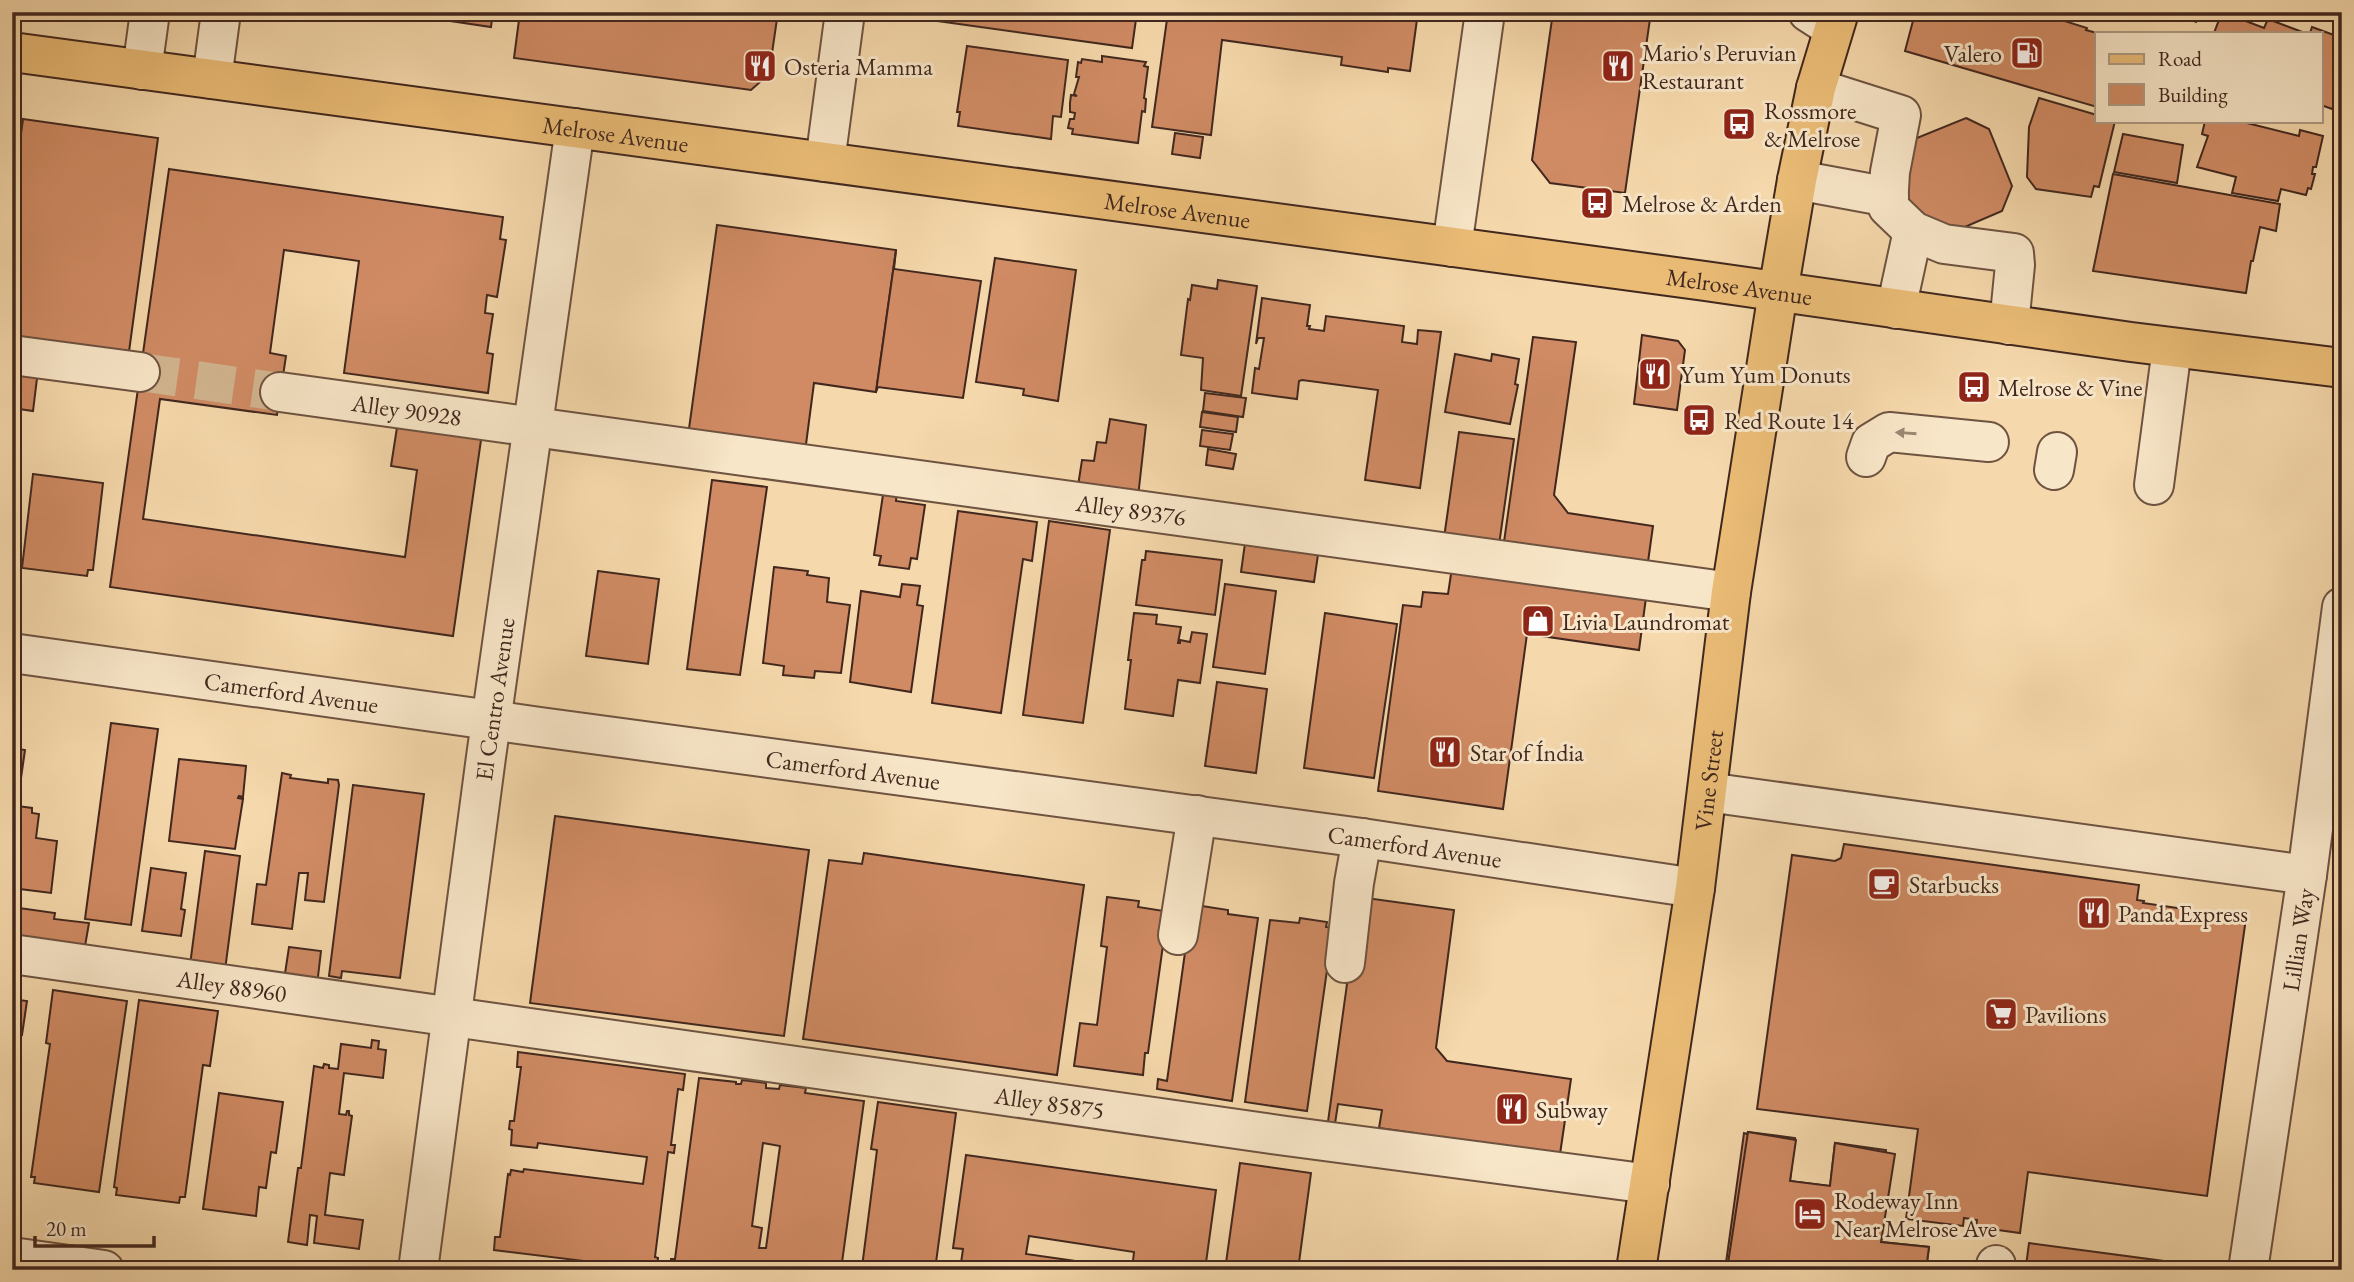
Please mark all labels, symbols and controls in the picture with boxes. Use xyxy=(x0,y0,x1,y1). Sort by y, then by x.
legend xyxy=(2095,32,2322,122)
fuel station icon: Valero xyxy=(2008,34,2046,72)
place label: Mario's Peruvian Restaurant xyxy=(1642,37,1797,96)
place label: Valero xyxy=(1944,38,2002,69)
text: Road xyxy=(2158,45,2202,72)
restaurant icon: Osteria Mamma xyxy=(741,47,779,85)
restaurant icon: Mario's Peruvian Restaurant xyxy=(1599,47,1637,85)
place label: Osteria Mamma xyxy=(784,51,933,82)
text: Building xyxy=(2158,81,2228,108)
place label: Rossmore & Melrose xyxy=(1764,95,1860,154)
bus stop icon: Rossmore & Melrose xyxy=(1720,105,1758,143)
street label: Melrose Avenue xyxy=(541,108,690,159)
street label: Melrose Avenue xyxy=(1102,184,1252,235)
bus stop icon: Melrose & Arden xyxy=(1578,184,1616,222)
place label: Melrose & Arden xyxy=(1622,188,1782,219)
street label: Melrose Avenue xyxy=(1664,260,1814,312)
restaurant icon: Yum Yum Donuts xyxy=(1636,355,1674,393)
place label: Yum Yum Donuts xyxy=(1680,359,1851,390)
bus stop icon: Melrose & Vine xyxy=(1955,368,1993,406)
place label: Melrose & Vine xyxy=(1998,372,2143,403)
street label: Alley 90928 xyxy=(349,386,464,432)
bus stop icon: Red Route 14 xyxy=(1680,401,1718,439)
place label: Red Route 14 xyxy=(1724,405,1854,436)
one-way arrow xyxy=(1895,427,1917,438)
street label: Alley 89376 xyxy=(1073,486,1188,532)
shop icon: Livia Laundromat xyxy=(1519,602,1557,640)
place label: Livia Laundromat xyxy=(1562,606,1730,637)
street label: El Centro Avenue xyxy=(468,615,521,783)
street label: Camerford Avenue xyxy=(202,665,380,720)
street label: Vine Street xyxy=(1687,728,1730,832)
restaurant icon: Star of Índia xyxy=(1426,733,1464,771)
place label: Star of Índia xyxy=(1470,737,1584,768)
street label: Camerford Avenue xyxy=(764,742,942,796)
street label: Camerford Avenue xyxy=(1326,818,1504,874)
cafe icon: Starbucks xyxy=(1865,865,1903,903)
place label: Starbucks xyxy=(1909,869,1999,900)
street label: Lillian Way xyxy=(2274,886,2320,993)
restaurant icon: Panda Express xyxy=(2075,894,2113,932)
place label: Panda Express xyxy=(2118,898,2248,929)
street label: Alley 88960 xyxy=(174,962,289,1009)
supermarket icon: Pavilions xyxy=(1982,995,2020,1033)
place label: Pavilions xyxy=(2025,999,2106,1030)
street label: Alley 85875 xyxy=(992,1079,1106,1125)
restaurant icon: Subway xyxy=(1493,1090,1531,1128)
place label: Subway xyxy=(1536,1094,1608,1125)
place label: Rodeway Inn Near Melrose Ave xyxy=(1834,1185,1997,1244)
hotel icon: Rodeway Inn Near Melrose Ave xyxy=(1791,1195,1829,1233)
scale bar xyxy=(35,1205,154,1249)
text: 20 m xyxy=(46,1215,87,1242)

